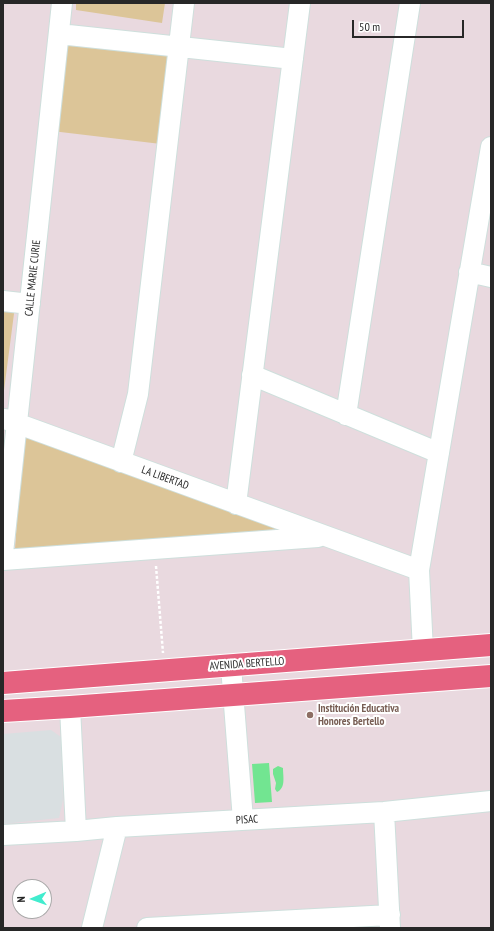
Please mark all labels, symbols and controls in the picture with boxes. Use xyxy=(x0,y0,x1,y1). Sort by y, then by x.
scale bar xyxy=(354,12,466,38)
text: 50 m xyxy=(359,19,380,34)
street label: CALLE MARIE CURIE xyxy=(22,239,44,317)
street label: LA LIBERTAD xyxy=(140,463,190,493)
street label: AVENIDA BERTELLO xyxy=(209,655,285,673)
place label: Institución Educativa Honores Bertello xyxy=(318,702,399,728)
marker: Institución Educativa Honores Bertello xyxy=(305,710,315,720)
street label: PISAC xyxy=(236,813,258,827)
north arrow xyxy=(12,879,52,919)
text: N xyxy=(14,896,28,903)

